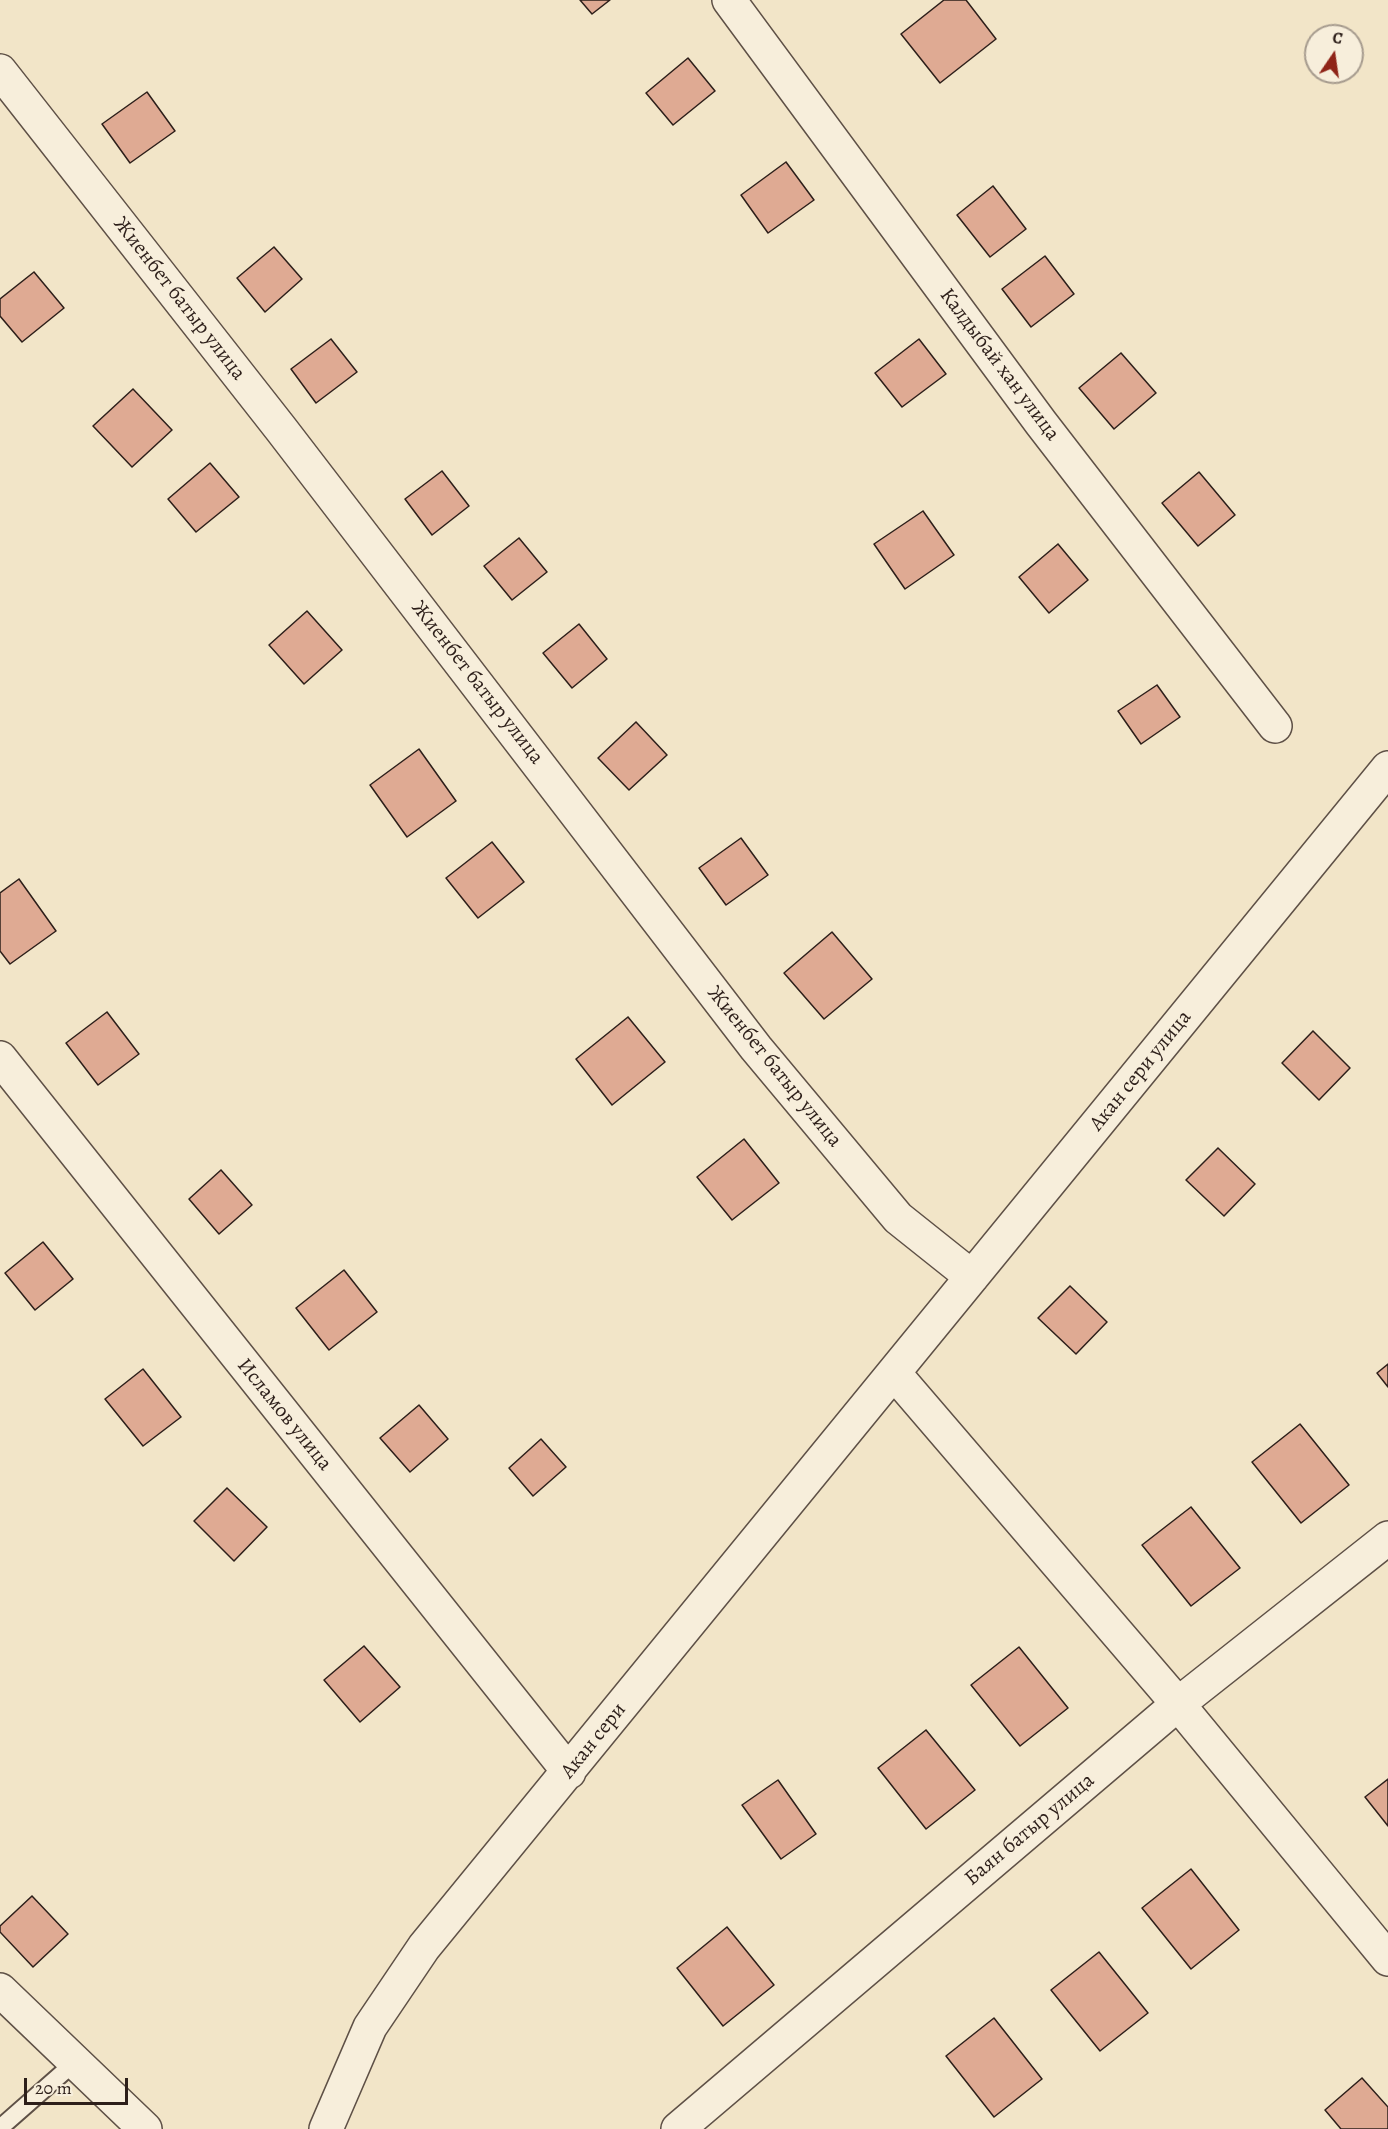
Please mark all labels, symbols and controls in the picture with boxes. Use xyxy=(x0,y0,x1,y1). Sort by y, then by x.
north arrow xyxy=(1304,24,1364,84)
text: С xyxy=(1330,27,1345,50)
street label: Жиенбет батыр улица xyxy=(107,212,251,386)
street label: Калдыбай хан улица xyxy=(933,284,1065,446)
street label: Жиенбет батыр улица xyxy=(405,596,549,770)
street label: Жиенбет батыр улица xyxy=(701,981,847,1153)
street label: Акан сери улица xyxy=(1085,1006,1197,1136)
street label: Исламов улица xyxy=(231,1354,337,1476)
street label: Акан сери xyxy=(556,1698,632,1784)
street label: Баян батыр улица xyxy=(960,1768,1100,1892)
scale bar xyxy=(27,2066,130,2104)
text: 20 m xyxy=(35,2076,72,2100)

